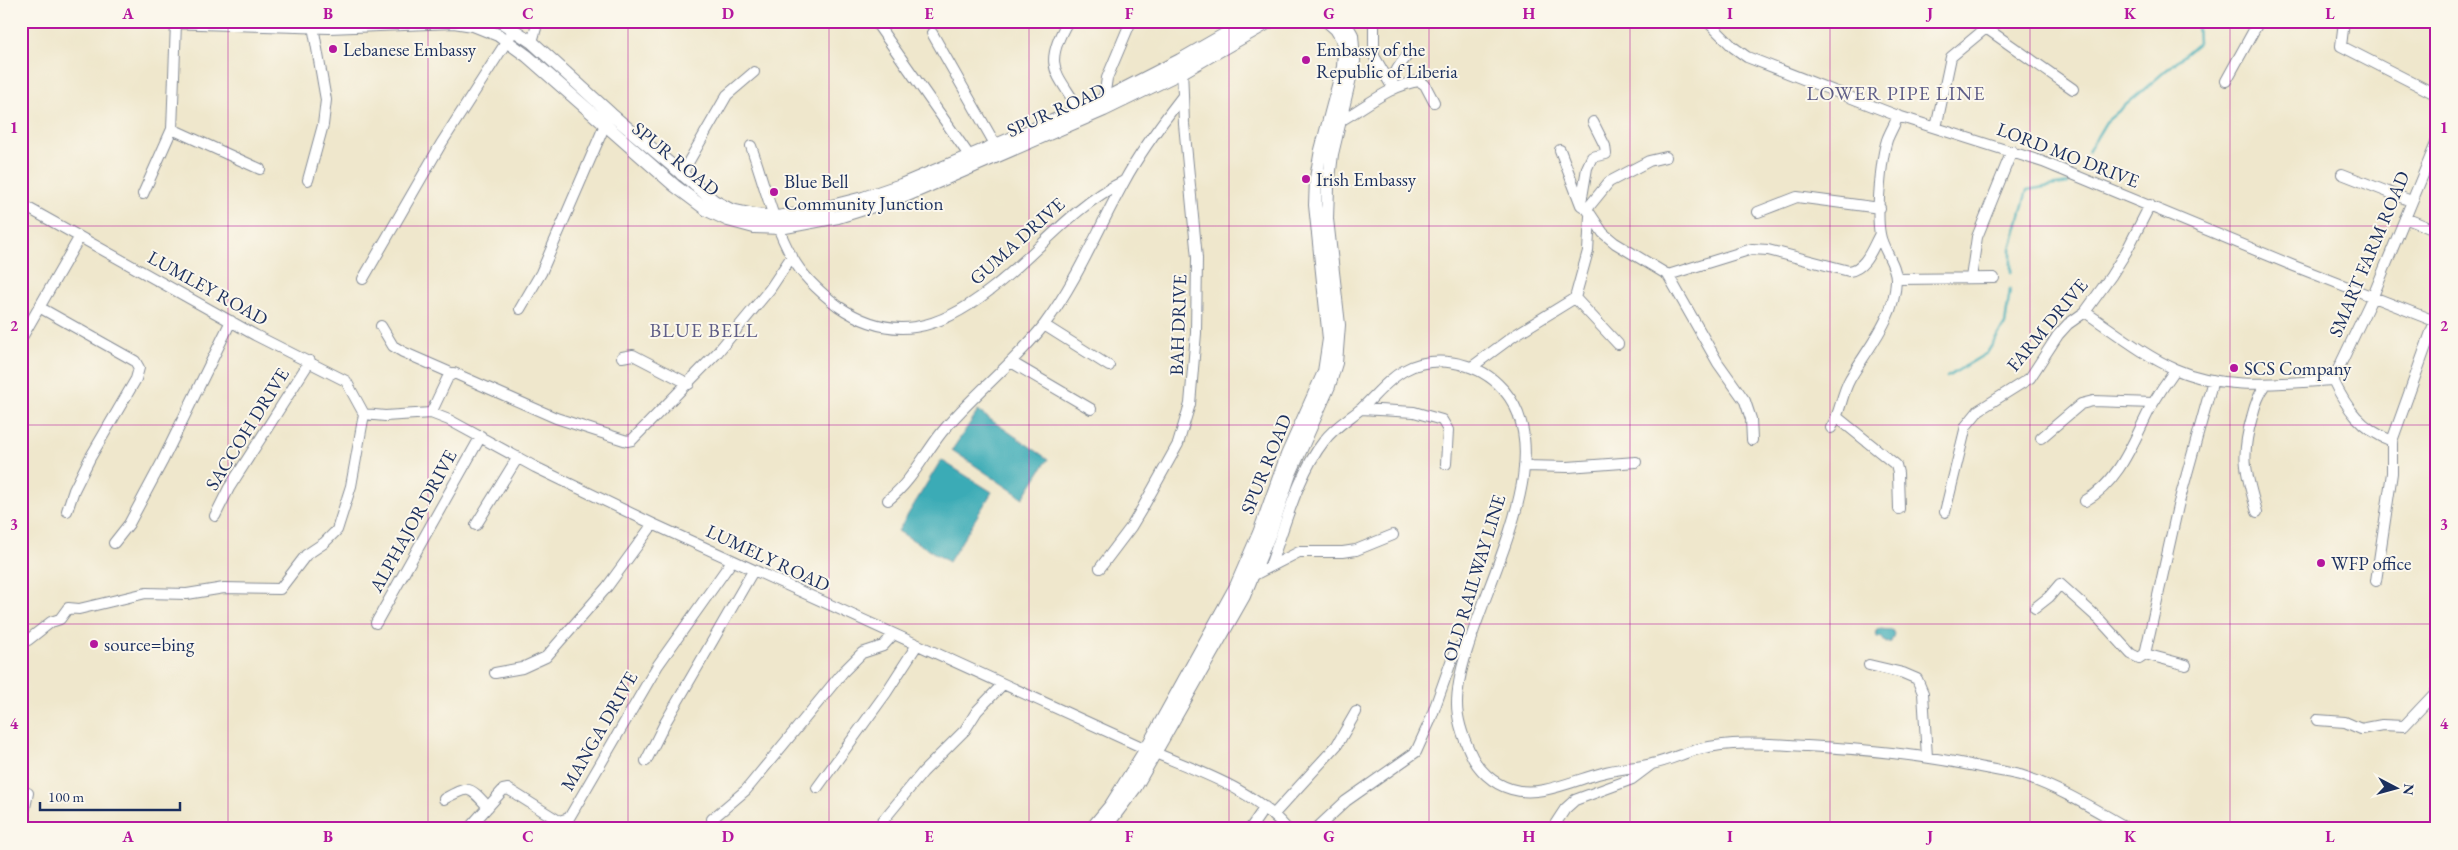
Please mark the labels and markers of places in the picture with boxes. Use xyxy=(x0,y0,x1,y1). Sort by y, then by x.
place label: Lebanese Embassy xyxy=(343,37,477,62)
place label: Embassy of the Republic of Liberia xyxy=(1316,37,1458,84)
marker: Lebanese Embassy xyxy=(327,43,339,55)
marker: Embassy of the Republic of Liberia xyxy=(1300,54,1312,66)
place label: Irish Embassy xyxy=(1316,167,1417,192)
place label: Blue Bell Community Junction xyxy=(784,169,944,216)
marker: Irish Embassy xyxy=(1300,173,1312,185)
marker: Blue Bell Community Junction xyxy=(768,186,780,198)
place label: SCS Company xyxy=(2244,356,2352,381)
marker: SCS Company xyxy=(2228,362,2240,374)
place label: WFP office xyxy=(2331,551,2411,576)
marker: WFP office xyxy=(2315,557,2327,569)
place label: source=bing xyxy=(104,632,195,657)
marker: source=bing xyxy=(88,638,100,650)

